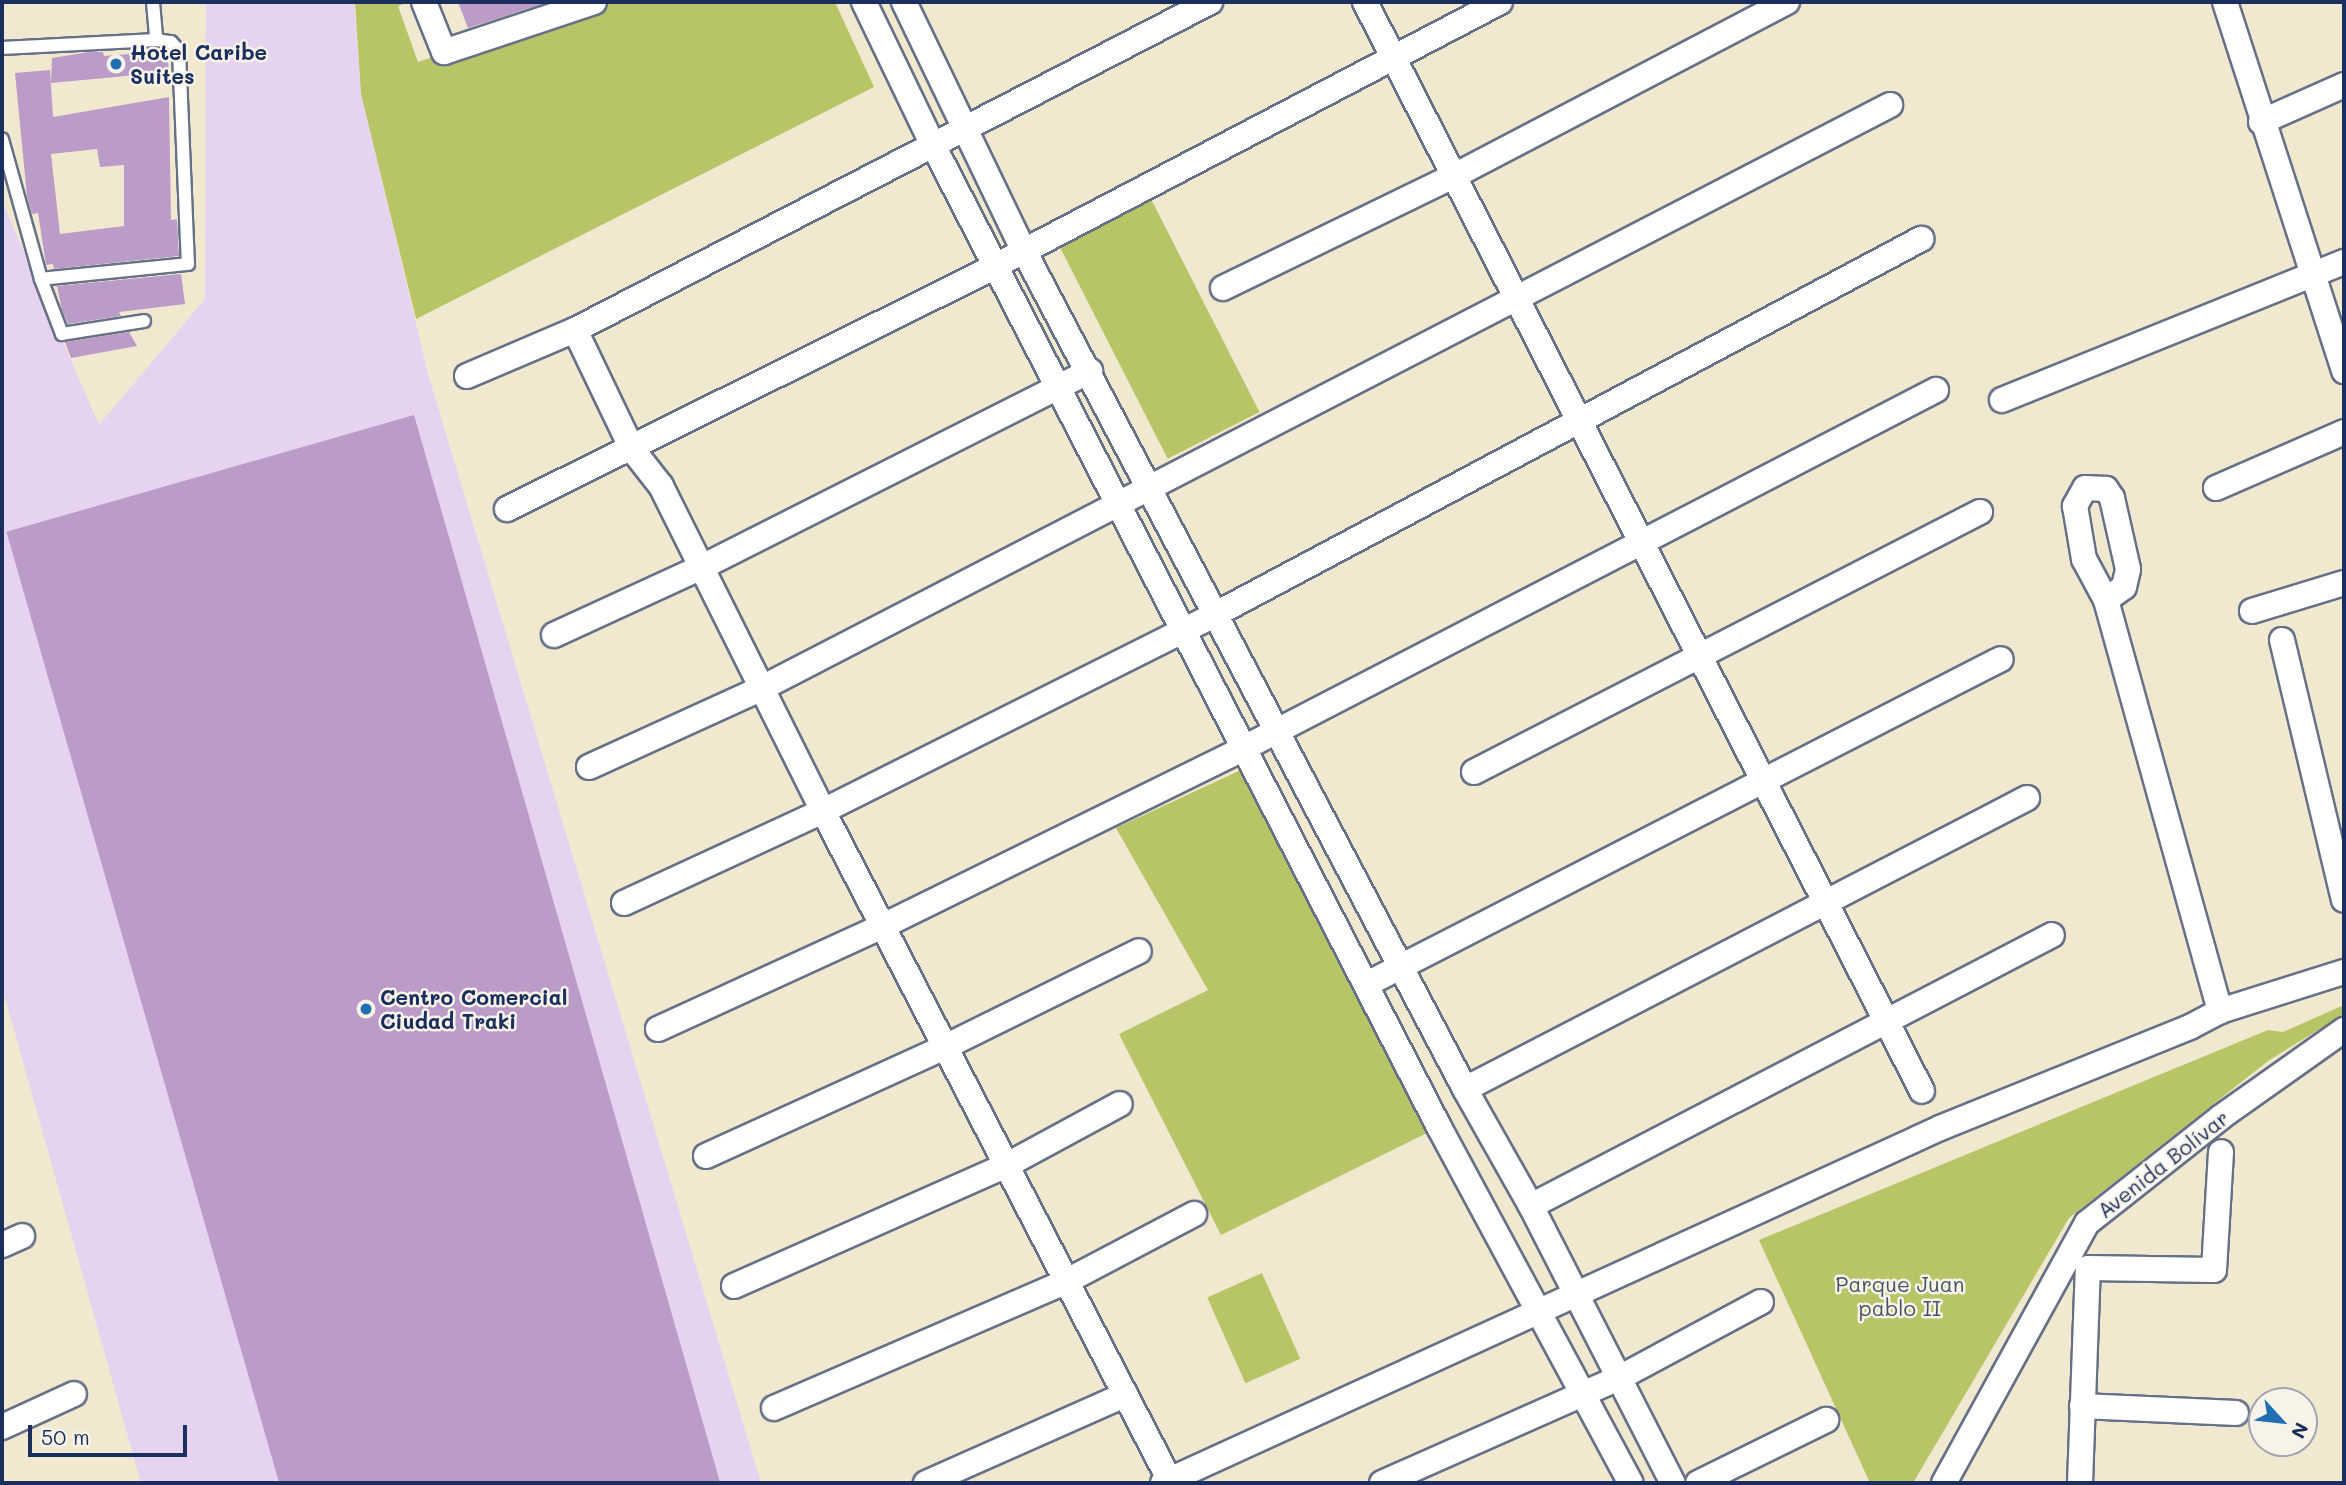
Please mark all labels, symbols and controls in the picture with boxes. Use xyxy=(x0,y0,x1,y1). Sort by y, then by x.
place label: Hotel Caribe Suites xyxy=(130,39,267,89)
marker: Hotel Caribe Suites xyxy=(108,56,124,72)
place label: Centro Comercial Ciudad Traki xyxy=(380,984,567,1034)
marker: Centro Comercial Ciudad Traki xyxy=(358,1001,374,1017)
street label: Avenida Bolívar xyxy=(2092,1105,2234,1223)
park label: Parque Juan pablo II xyxy=(1836,1271,1964,1321)
north arrow xyxy=(2248,1387,2318,1457)
scale bar xyxy=(32,1412,191,1456)
text: N xyxy=(2286,1419,2315,1443)
text: 50 m xyxy=(41,1423,90,1450)

